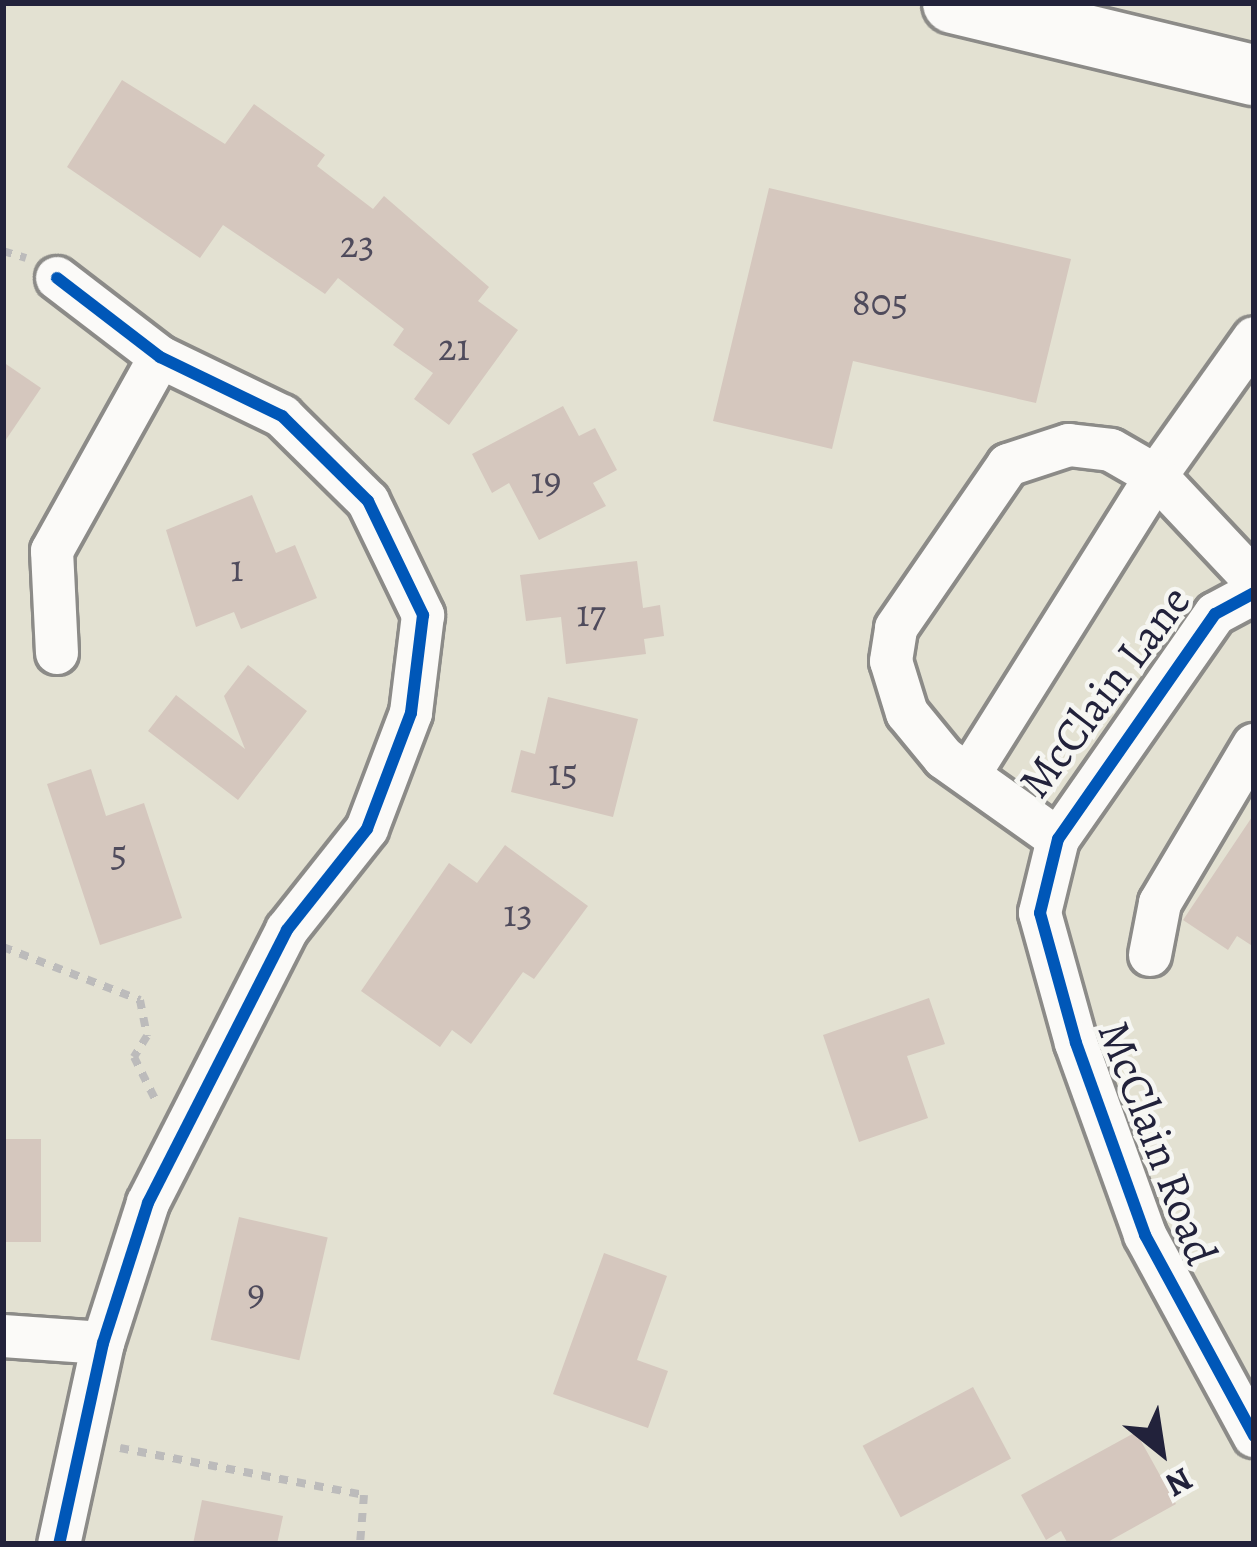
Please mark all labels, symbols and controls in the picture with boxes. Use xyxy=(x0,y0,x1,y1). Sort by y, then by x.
house number: 23 xyxy=(340,221,374,267)
house number: 805 xyxy=(852,279,908,325)
house number: 21 xyxy=(438,324,470,370)
house number: 19 xyxy=(530,457,562,503)
house number: 1 xyxy=(230,545,244,591)
street label: McClain Lane xyxy=(1008,575,1202,809)
house number: 17 xyxy=(576,590,606,636)
house number: 15 xyxy=(548,749,578,795)
house number: 5 xyxy=(111,830,127,876)
house number: 13 xyxy=(503,890,533,936)
street label: McClain Road xyxy=(1086,1014,1228,1272)
house number: 9 xyxy=(247,1269,265,1315)
north arrow xyxy=(1101,1391,1221,1511)
text: N xyxy=(1158,1457,1201,1508)

